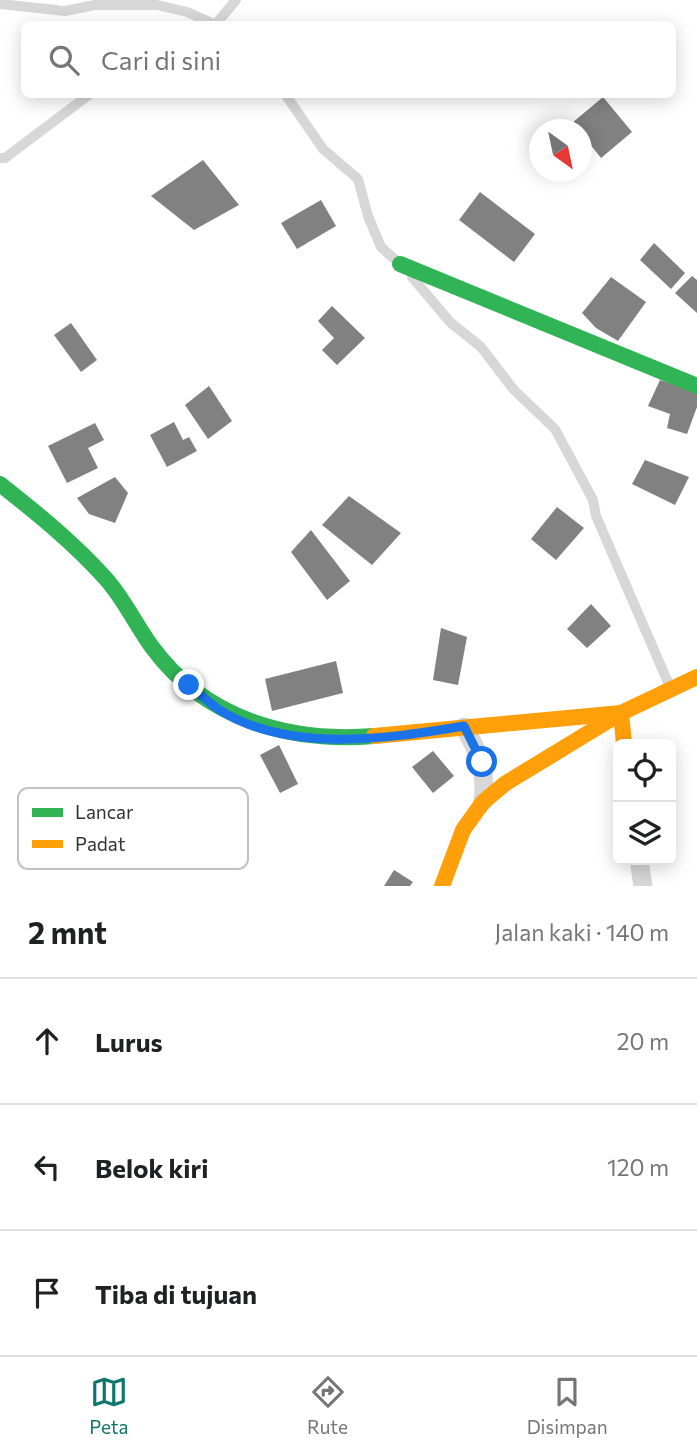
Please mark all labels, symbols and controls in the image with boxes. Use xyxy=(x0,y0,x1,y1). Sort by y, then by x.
search box xyxy=(21,21,676,98)
icon: search xyxy=(45,41,83,79)
text: Cari di sini xyxy=(101,44,221,75)
north arrow xyxy=(529,119,592,182)
route end xyxy=(173,669,204,700)
map controls xyxy=(613,739,676,865)
button: locate xyxy=(613,739,676,802)
route start xyxy=(466,746,497,777)
legend xyxy=(18,788,248,869)
text: Lancar xyxy=(75,800,134,823)
button: layers xyxy=(613,802,676,865)
text: Padat xyxy=(75,832,126,855)
text: 2 mnt xyxy=(28,913,107,950)
text: Jalan kaki · 140 m xyxy=(495,918,669,946)
icon: ahead xyxy=(28,1022,66,1060)
text: Lurus xyxy=(95,1026,163,1057)
text: 20 m xyxy=(617,1027,669,1055)
icon: left xyxy=(28,1148,66,1186)
text: Belok kiri xyxy=(95,1152,209,1183)
text: 120 m xyxy=(607,1153,669,1181)
icon: arrive xyxy=(28,1274,66,1312)
text: Tiba di tujuan xyxy=(95,1278,257,1309)
tab: Peta xyxy=(89,1373,129,1438)
tab: Rute xyxy=(307,1373,348,1438)
tab: Disimpan xyxy=(527,1373,608,1438)

